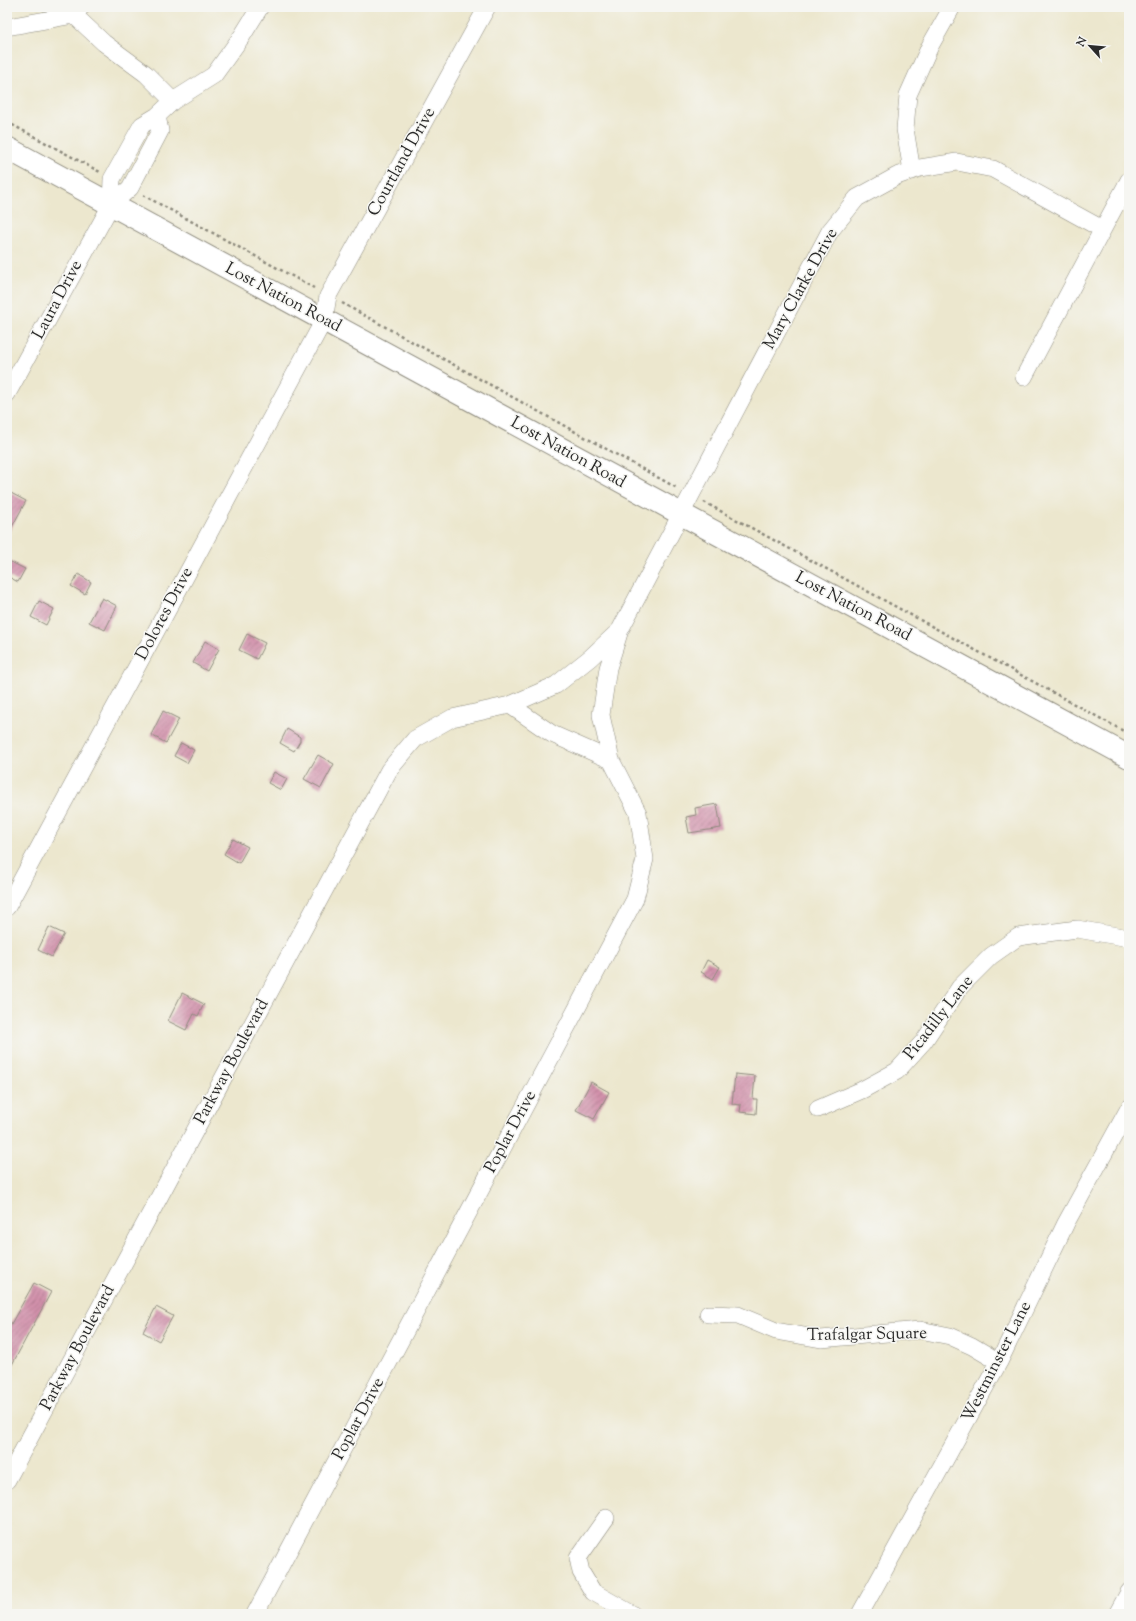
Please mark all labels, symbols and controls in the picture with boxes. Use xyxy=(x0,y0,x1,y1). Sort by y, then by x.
north arrow xyxy=(1070,26,1110,66)
text: N xyxy=(1072,34,1091,50)
street label: Courtland Drive xyxy=(362,103,442,221)
street label: Mary Clarke Drive xyxy=(758,224,844,354)
street label: Laura Drive xyxy=(27,256,89,344)
street label: Lost Nation Road xyxy=(221,257,346,339)
street label: Lost Nation Road xyxy=(506,411,630,495)
street label: Dolores Drive xyxy=(130,563,200,665)
street label: Lost Nation Road xyxy=(791,566,916,648)
street label: Picadilly Lane xyxy=(898,971,980,1065)
street label: Parkway Boulevard xyxy=(189,995,275,1129)
street label: Poplar Drive xyxy=(479,1086,543,1178)
street label: Parkway Boulevard xyxy=(35,1281,121,1415)
street label: Westminster Lane xyxy=(956,1297,1038,1427)
street label: Trafalgar Square xyxy=(807,1322,927,1348)
street label: Poplar Drive xyxy=(327,1373,391,1465)

